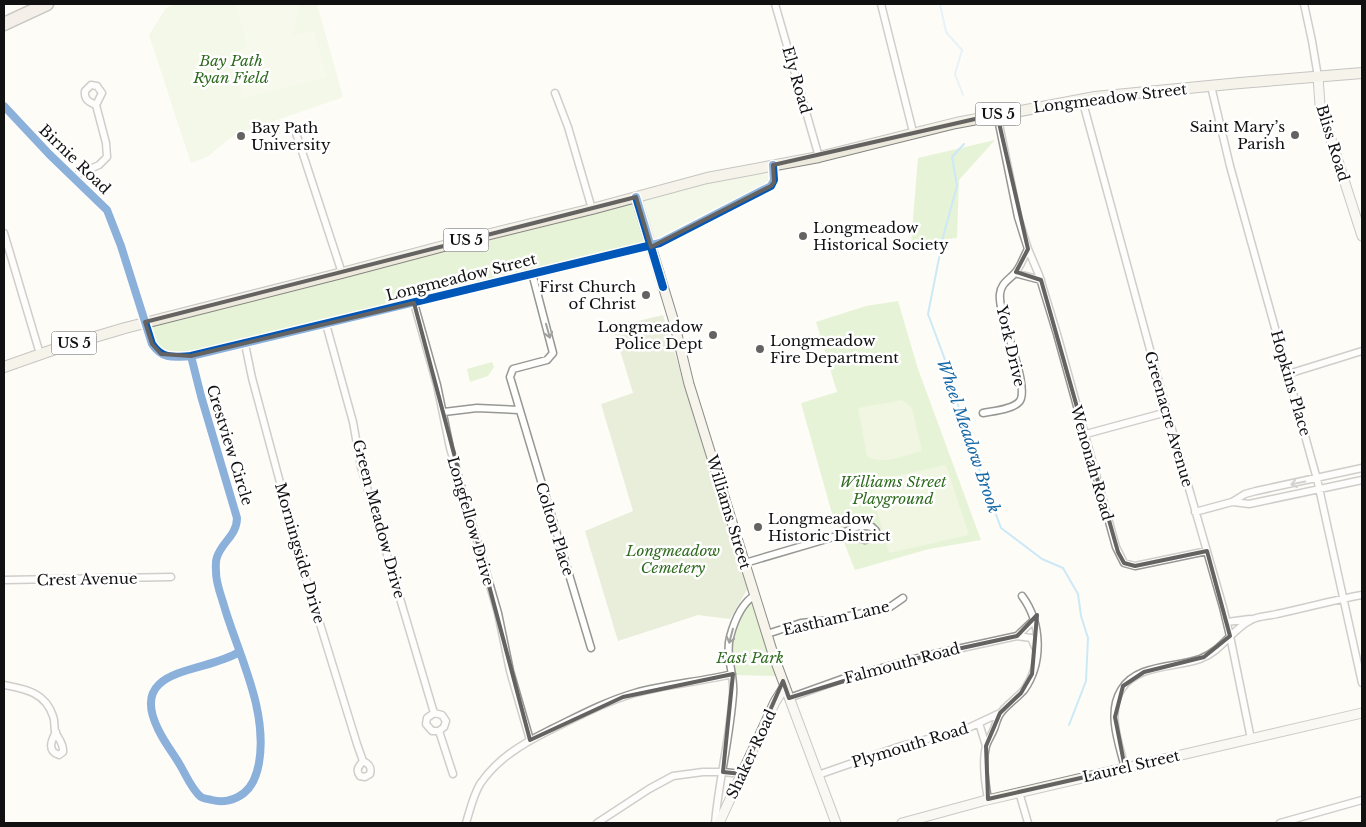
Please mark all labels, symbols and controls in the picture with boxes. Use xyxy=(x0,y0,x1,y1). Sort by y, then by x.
street label: Ely Road xyxy=(778,44,816,116)
park label: Bay Path Ryan Field xyxy=(192,51,269,87)
street label: Longmeadow Street xyxy=(1032,79,1188,117)
road number: US 5 xyxy=(976,102,1020,126)
street label: Bliss Road xyxy=(1312,102,1354,184)
place label: Saint Mary’s Parish xyxy=(1190,117,1285,153)
place label: Bay Path University xyxy=(251,118,331,154)
street label: Birnie Road xyxy=(35,120,115,198)
marker: Saint Mary’s Parish xyxy=(1289,129,1301,141)
marker: Bay Path University xyxy=(235,130,247,142)
place label: Longmeadow Historical Society xyxy=(813,218,949,254)
road number: US 5 xyxy=(444,228,488,252)
marker: Longmeadow Historical Society xyxy=(797,230,809,242)
street label: Longmeadow Street xyxy=(384,249,539,305)
place label: First Church of Christ xyxy=(539,277,636,313)
marker: First Church of Christ xyxy=(640,289,652,301)
street label: York Drive xyxy=(992,303,1030,388)
place label: Longmeadow Police Dept xyxy=(598,317,703,353)
one-way arrow xyxy=(543,323,553,339)
street label: Hopkins Place xyxy=(1267,328,1315,438)
marker: Longmeadow Police Dept xyxy=(707,329,719,341)
place label: Longmeadow Fire Department xyxy=(770,331,899,367)
road number: US 5 xyxy=(52,332,96,354)
marker: Longmeadow Fire Department xyxy=(754,343,766,355)
street label: Greenacre Avenue xyxy=(1141,349,1197,489)
water label: Wheel Meadow Brook xyxy=(933,357,1005,515)
street label: Crestview Circle xyxy=(203,382,257,508)
street label: Wenonah Road xyxy=(1066,403,1117,523)
street label: Green Meadow Drive xyxy=(349,437,409,601)
street label: Williams Street xyxy=(702,452,755,572)
street label: Longfellow Drive xyxy=(443,454,499,588)
park label: Williams Street Playground xyxy=(840,472,947,508)
one-way arrow xyxy=(1290,478,1306,488)
street label: Morningside Drive xyxy=(271,480,329,626)
street label: Colton Place xyxy=(532,480,578,578)
place label: Longmeadow Historic District xyxy=(768,509,891,545)
marker: Longmeadow Historic District xyxy=(752,521,764,533)
park label: Longmeadow Cemetery xyxy=(625,541,720,577)
street label: Crest Avenue xyxy=(36,569,138,589)
street label: Eastham Lane xyxy=(781,596,891,640)
one-way arrow xyxy=(726,627,736,643)
street label: Falmouth Road xyxy=(842,638,962,688)
park label: East Park xyxy=(715,648,784,667)
street label: Shaker Road xyxy=(722,706,780,802)
street label: Plymouth Road xyxy=(849,718,971,772)
street label: Laurel Street xyxy=(1081,746,1182,786)

